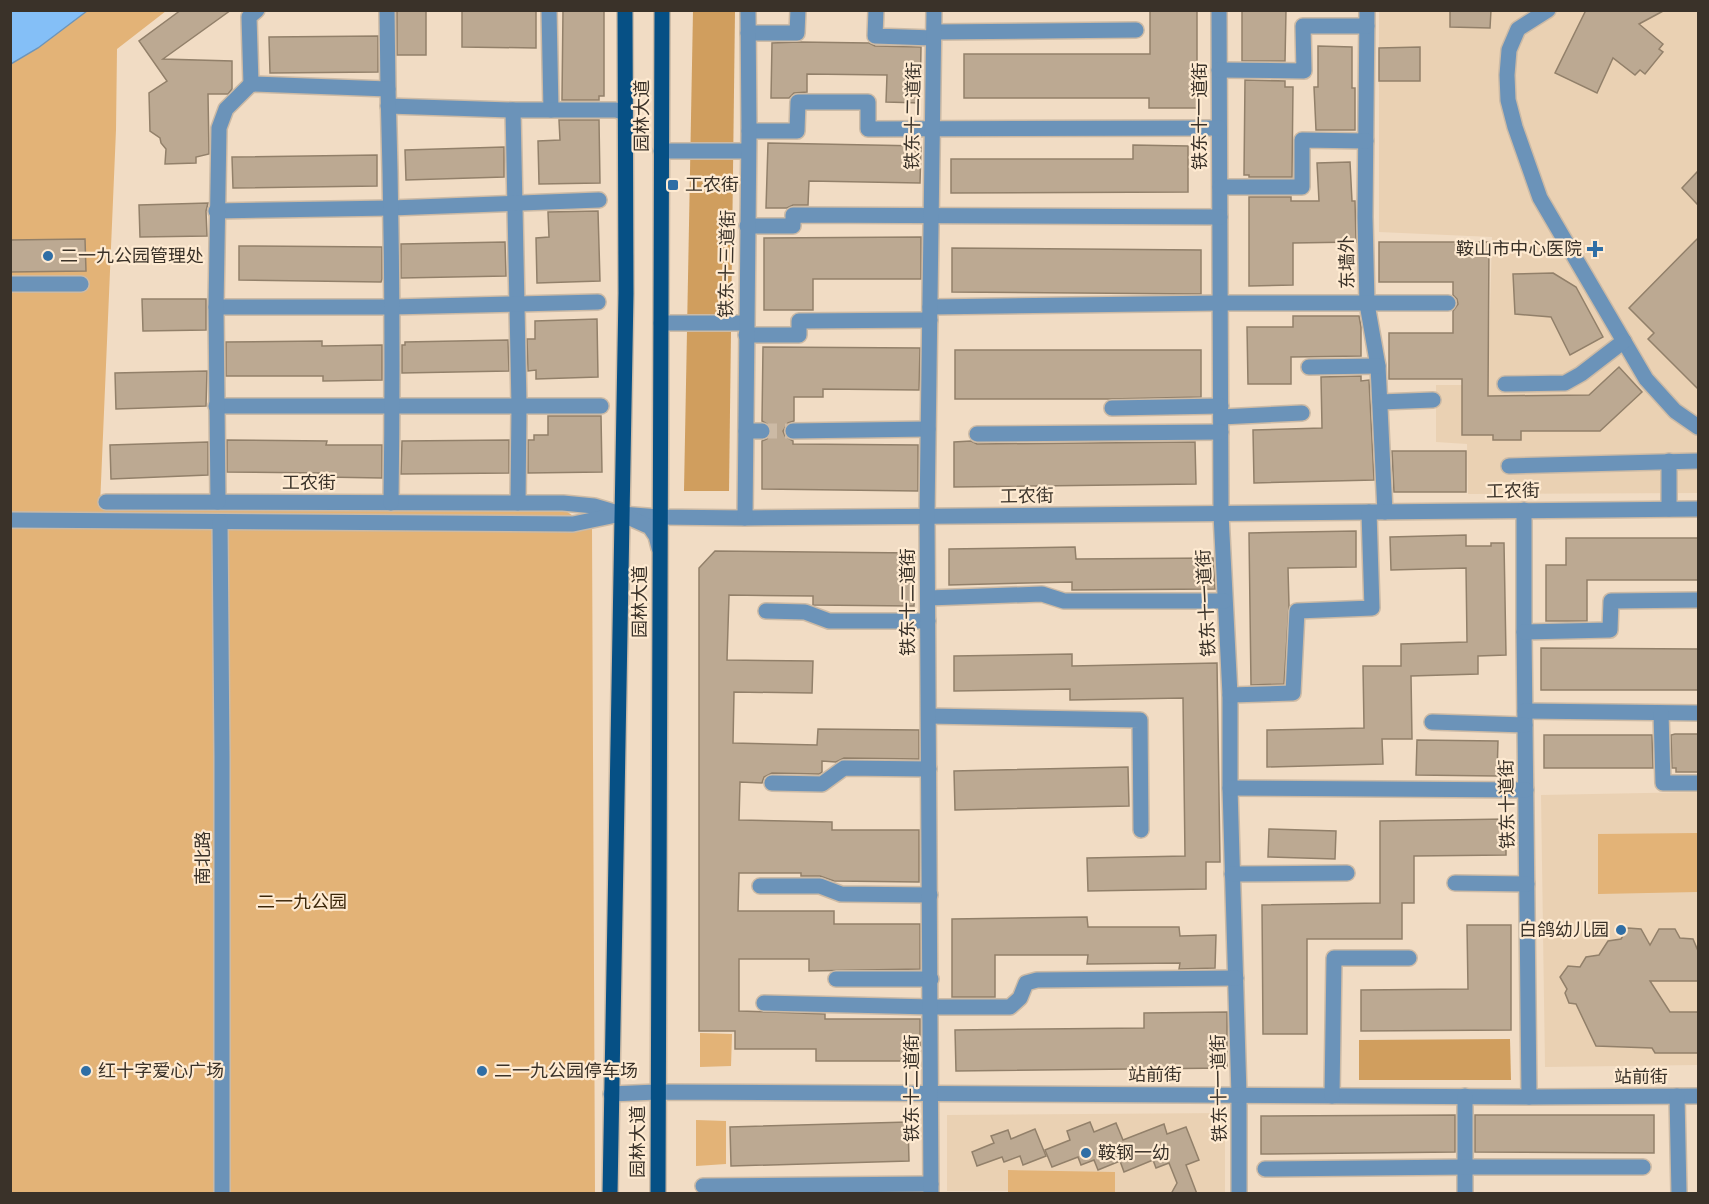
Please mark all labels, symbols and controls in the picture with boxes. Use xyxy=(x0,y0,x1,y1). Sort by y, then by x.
street label: 铁东十二道街 xyxy=(901,62,924,170)
street label: 铁东十一道街 xyxy=(1189,62,1210,170)
street label: 园林大道 xyxy=(631,80,652,152)
place label: 工农街 xyxy=(685,174,739,195)
marker: 工农街 xyxy=(666,178,680,192)
street label: 铁东十三道街 xyxy=(715,210,738,318)
street label: 东墙外 xyxy=(1336,235,1357,289)
place label: 鞍山市中心医院 xyxy=(1456,238,1582,259)
marker: 鞍山市中心医院 xyxy=(1586,240,1604,258)
place label: 二一九公园管理处 xyxy=(60,245,204,266)
marker: 二一九公园管理处 xyxy=(41,249,55,263)
street label: 工农街 xyxy=(282,472,336,493)
street label: 工农街 xyxy=(1486,480,1540,501)
street label: 工农街 xyxy=(1000,485,1054,506)
street label: 铁东十二道街 xyxy=(897,548,918,656)
street label: 铁东十一道街 xyxy=(1192,549,1219,658)
street label: 园林大道 xyxy=(629,566,650,638)
street label: 铁东十道街 xyxy=(1495,759,1518,849)
street label: 南北路 xyxy=(192,831,213,885)
park label: 二一九公园 xyxy=(257,891,347,912)
place label: 白鸽幼儿园 xyxy=(1519,919,1609,940)
marker: 白鸽幼儿园 xyxy=(1614,923,1628,937)
street label: 铁东十二道街 xyxy=(901,1034,922,1142)
street label: 铁东十一道街 xyxy=(1207,1034,1230,1142)
place label: 红十字爱心广场 xyxy=(98,1060,224,1081)
place label: 二一九公园停车场 xyxy=(494,1060,638,1081)
marker: 红十字爱心广场 xyxy=(79,1064,93,1078)
marker: 二一九公园停车场 xyxy=(475,1064,489,1078)
street label: 站前街 xyxy=(1128,1064,1182,1085)
street label: 站前街 xyxy=(1614,1066,1668,1087)
street label: 园林大道 xyxy=(627,1106,648,1178)
place label: 鞍钢一幼 xyxy=(1098,1142,1170,1163)
marker: 鞍钢一幼 xyxy=(1079,1146,1093,1160)

